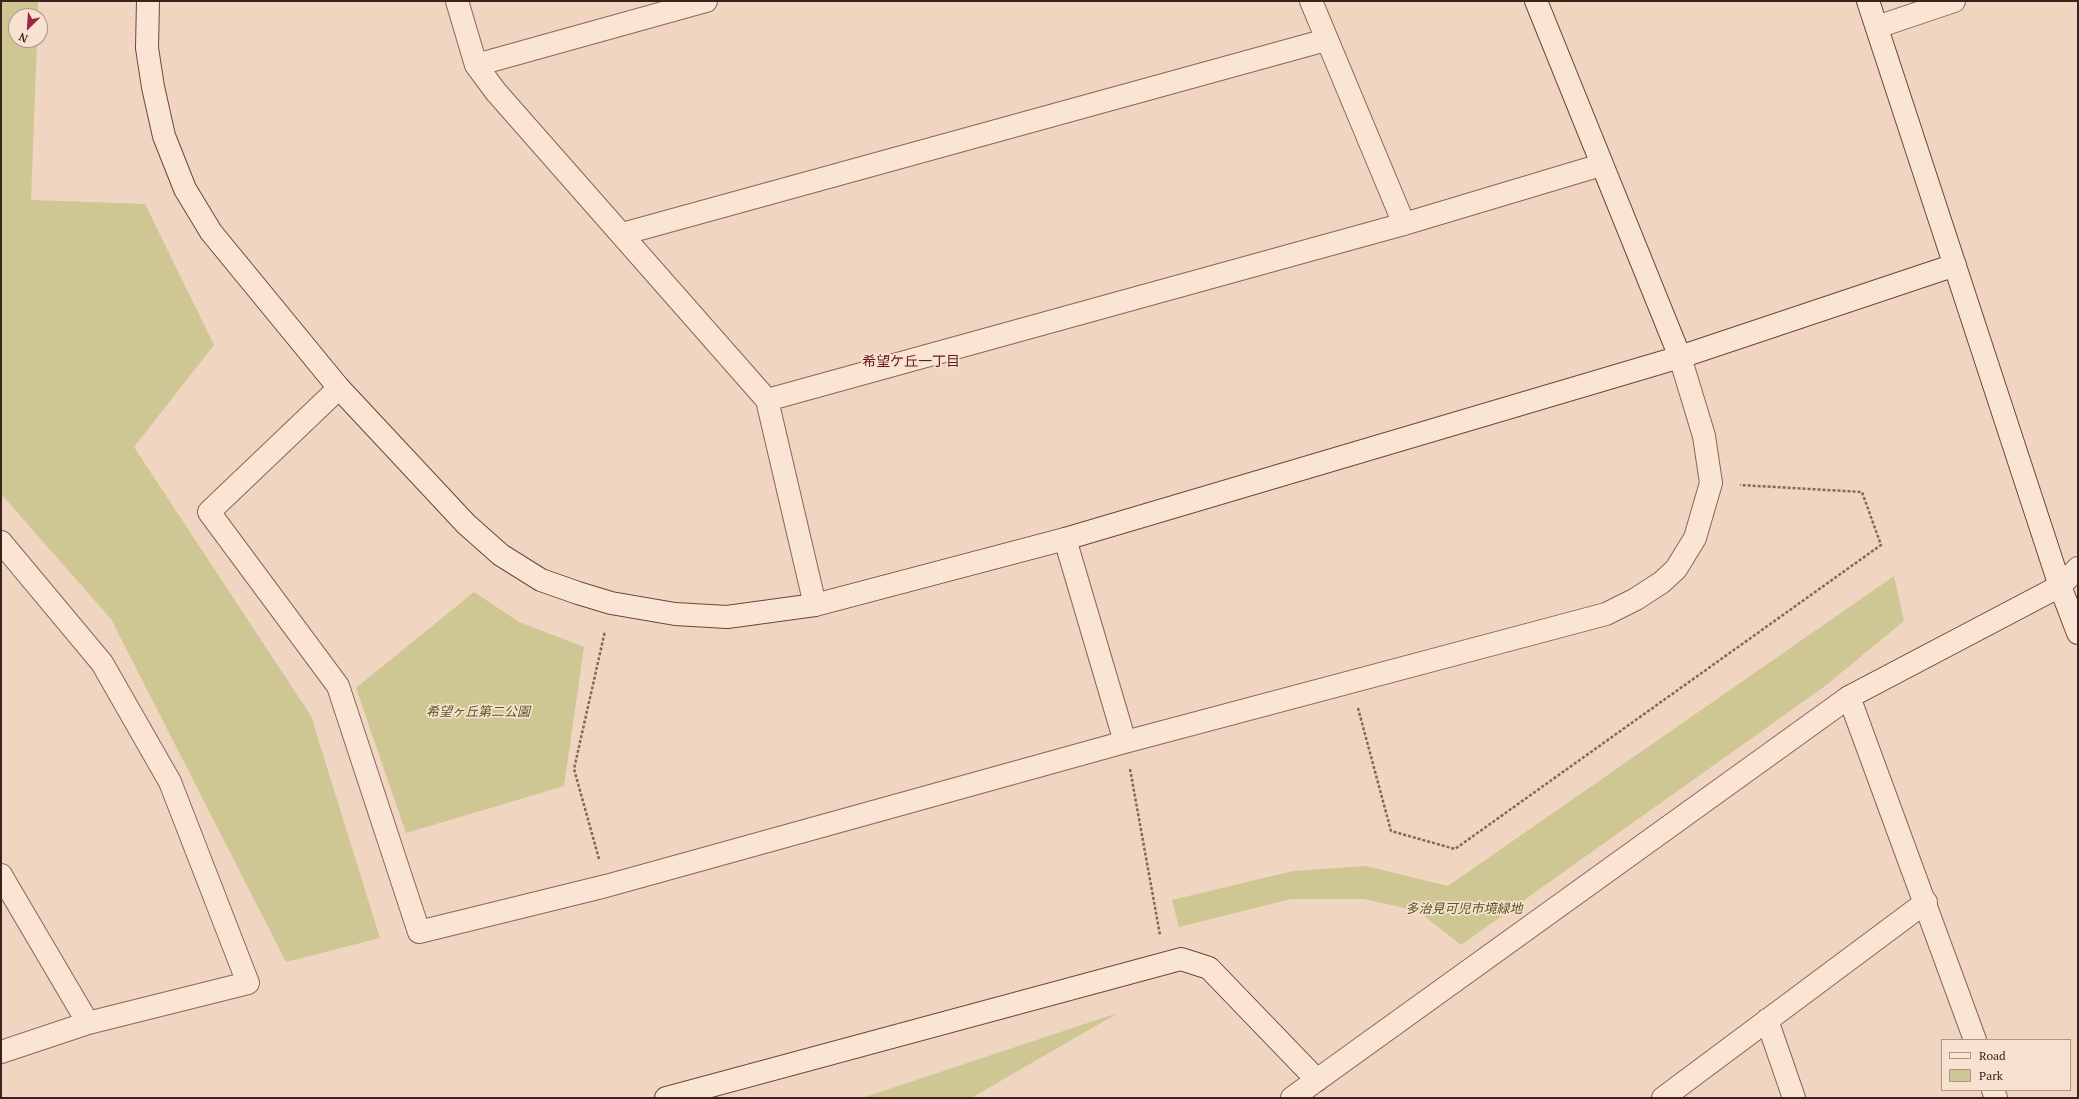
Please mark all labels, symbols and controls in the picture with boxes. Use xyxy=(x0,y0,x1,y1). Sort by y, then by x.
north arrow xyxy=(8,8,48,48)
text: N xyxy=(17,30,30,46)
district label: 希望ケ丘一丁目 xyxy=(862,354,960,370)
park label: 希望ヶ丘第二公園 xyxy=(426,704,530,720)
park label: 多治見可児市境緑地 xyxy=(1406,901,1522,917)
legend xyxy=(1941,1039,2071,1091)
text: Road xyxy=(1979,1048,2006,1063)
text: Park xyxy=(1979,1068,2003,1083)

